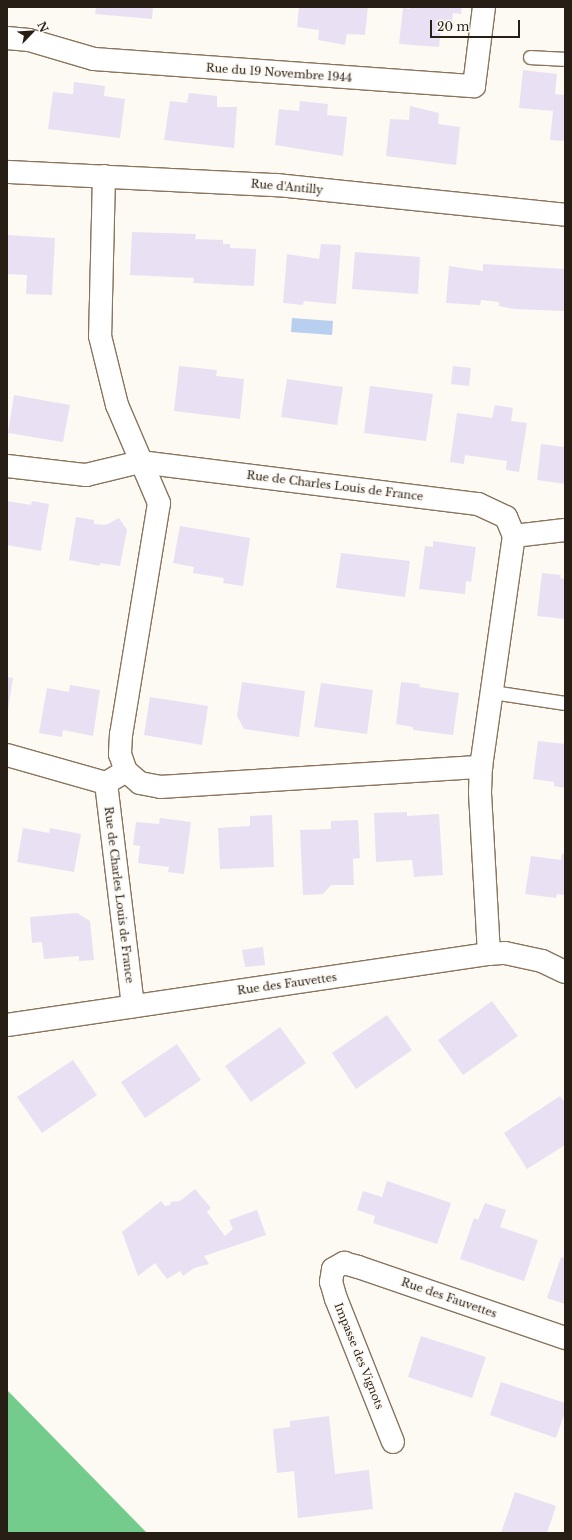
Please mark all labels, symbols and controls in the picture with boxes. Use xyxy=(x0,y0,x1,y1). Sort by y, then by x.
north arrow xyxy=(12,12,52,52)
scale bar xyxy=(432,12,522,38)
text: N xyxy=(34,19,51,35)
text: 20 m xyxy=(437,19,469,34)
street label: Rue du 19 Novembre 1944 xyxy=(206,61,352,85)
street label: Rue d'Antilly xyxy=(250,177,324,197)
street label: Rue de Charles Louis de France xyxy=(246,469,424,503)
street label: Rue de Charles Louis de France xyxy=(102,806,136,984)
street label: Rue des Fauvettes xyxy=(236,970,338,998)
street label: Rue des Fauvettes xyxy=(399,1275,499,1321)
street label: Impasse des Vignots xyxy=(332,1301,386,1411)

